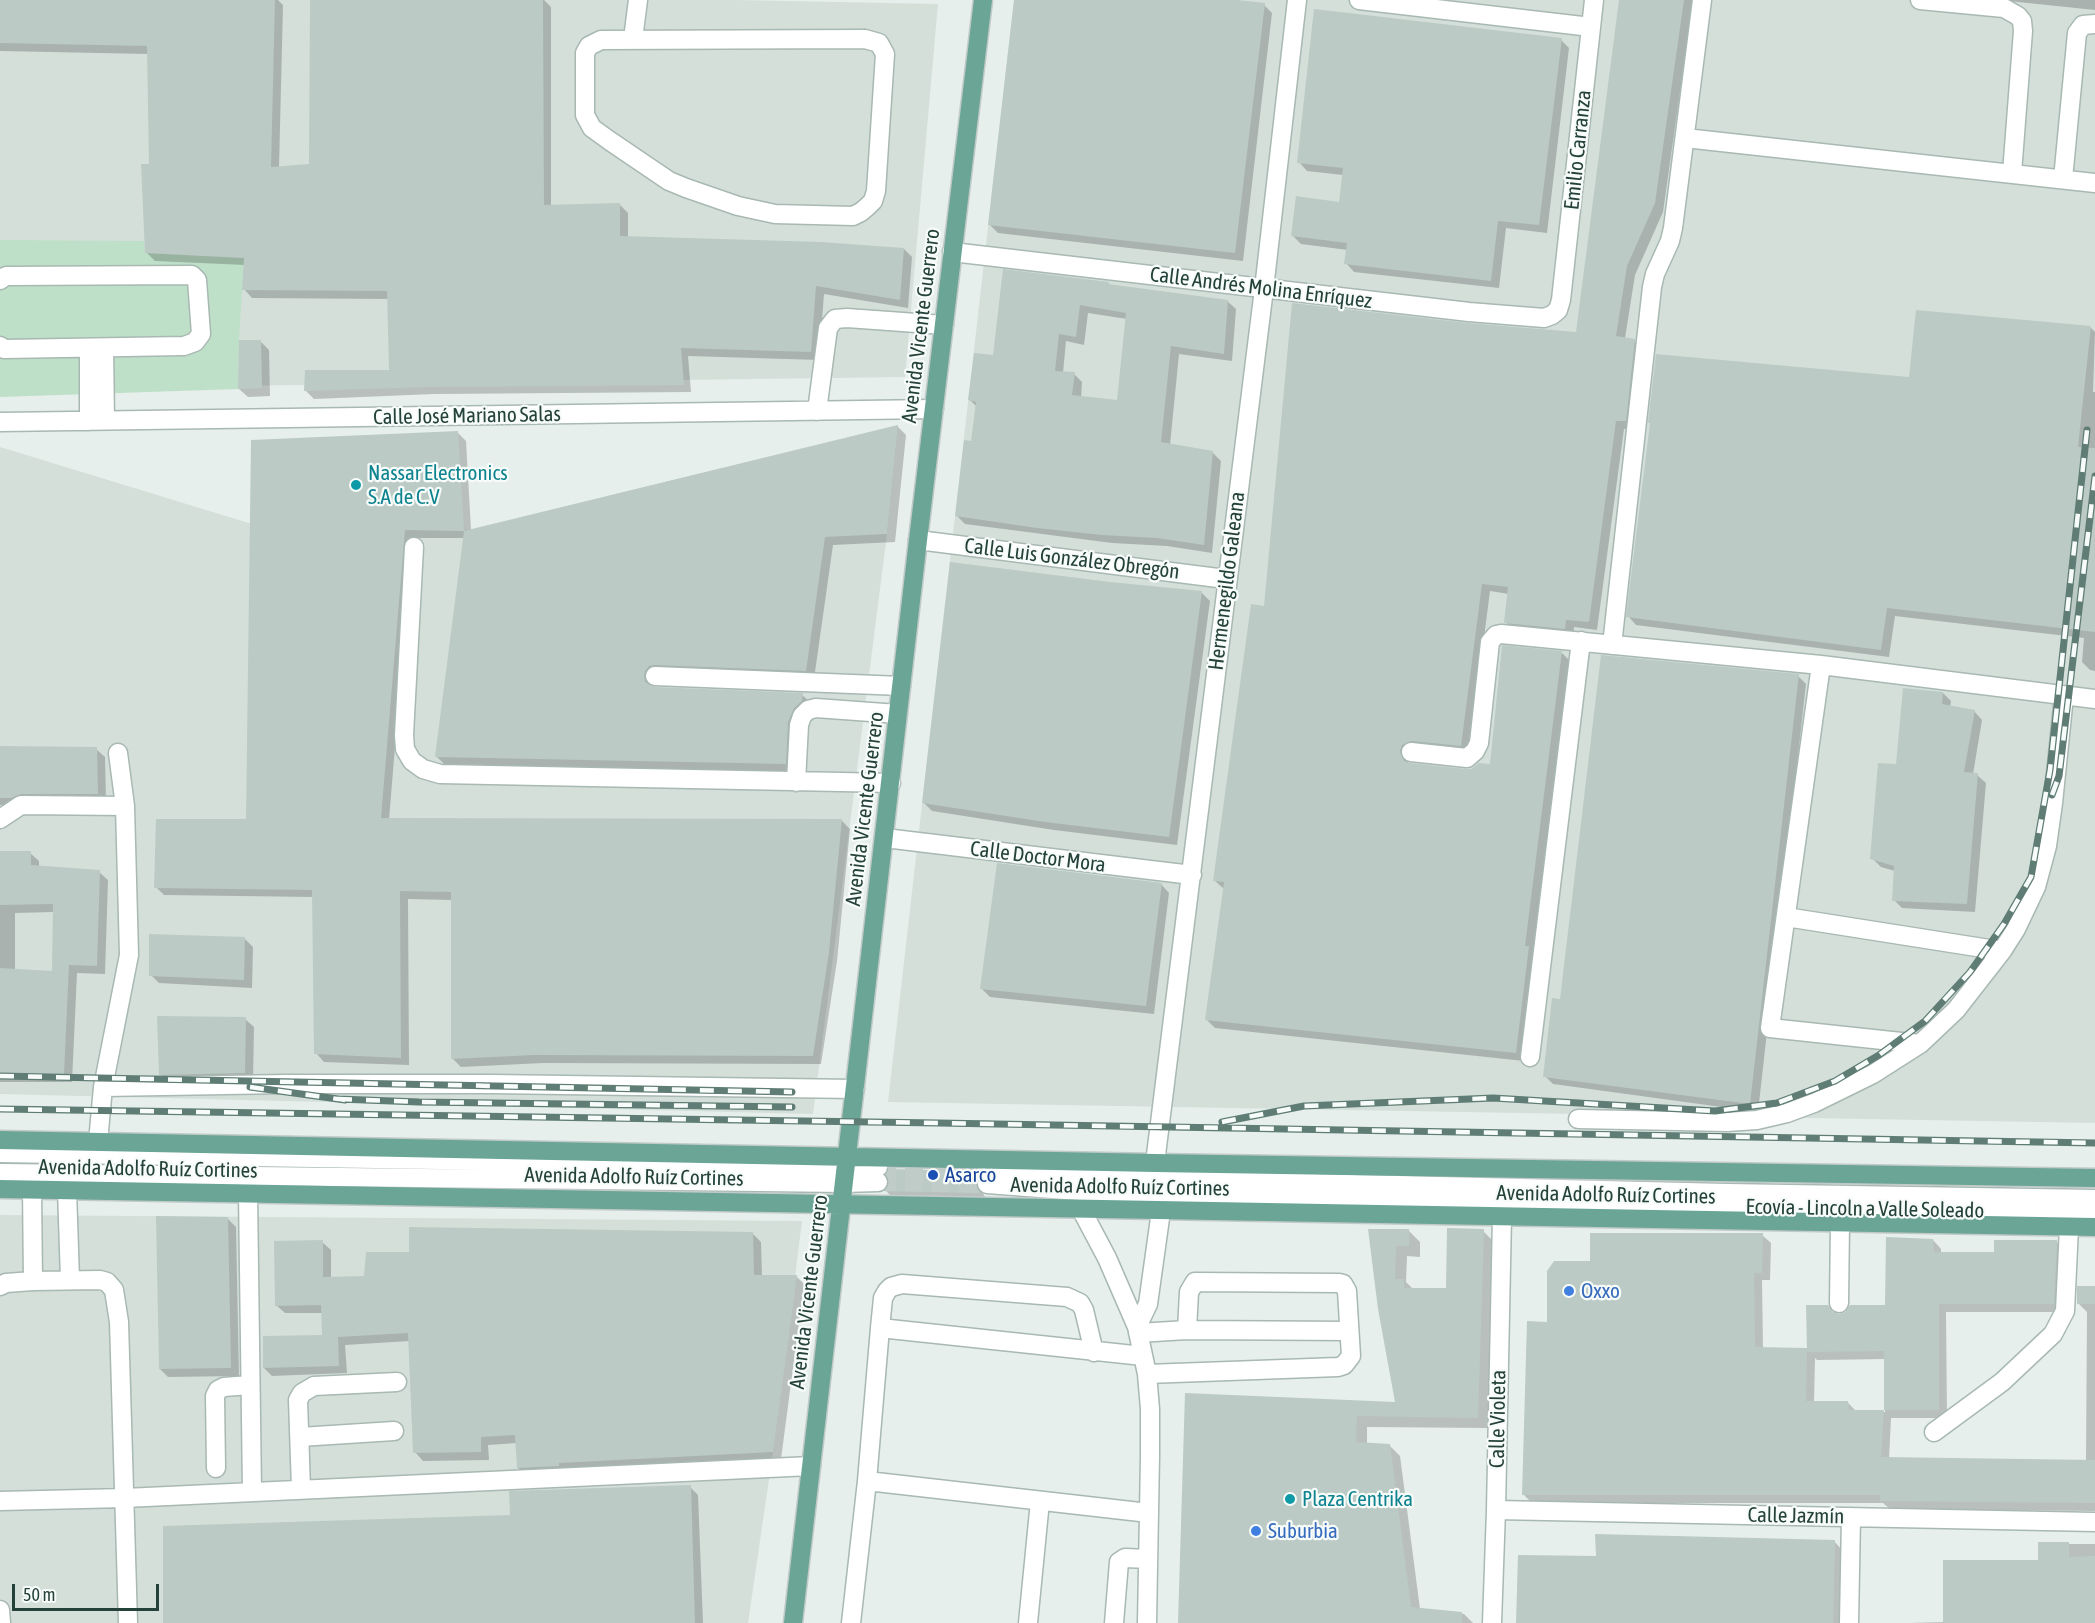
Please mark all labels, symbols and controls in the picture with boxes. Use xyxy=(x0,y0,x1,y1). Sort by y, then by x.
street label: Emilio Carranza xyxy=(1559,89,1597,211)
street label: Avenida Vicente Guerrero xyxy=(897,227,945,425)
street label: Calle Andrés Molina Enríquez xyxy=(1149,262,1373,314)
street label: Calle José Mariano Salas xyxy=(373,402,561,430)
place label: Nassar Electronics S.A de C.V xyxy=(368,460,508,510)
marker: Nassar Electronics S.A de C.V xyxy=(349,478,363,492)
street label: Hermenegildo Galeana xyxy=(1204,490,1250,672)
street label: Calle Luis González Obregón xyxy=(963,533,1181,585)
street label: Avenida Vicente Guerrero xyxy=(841,710,889,908)
street label: Calle Doctor Mora xyxy=(969,836,1107,878)
street label: Avenida Adolfo Ruíz Cortines xyxy=(38,1154,258,1184)
street label: Avenida Adolfo Ruíz Cortines xyxy=(524,1162,744,1192)
place label: Asarco xyxy=(945,1162,996,1188)
marker: Asarco xyxy=(926,1168,940,1182)
street label: Avenida Adolfo Ruíz Cortines xyxy=(1010,1172,1230,1202)
street label: Avenida Adolfo Ruíz Cortines xyxy=(1496,1180,1716,1210)
street label: Avenida Vicente Guerrero xyxy=(785,1193,833,1391)
street label: Ecovía - Lincoln a Valle Soleado xyxy=(1745,1194,1985,1224)
place label: Oxxo xyxy=(1581,1278,1620,1304)
marker: Oxxo xyxy=(1562,1284,1576,1298)
street label: Calle Violeta xyxy=(1485,1370,1511,1468)
place label: Plaza Centrika xyxy=(1302,1486,1413,1512)
marker: Plaza Centrika xyxy=(1283,1492,1297,1506)
street label: Calle Jazmín xyxy=(1747,1503,1845,1529)
place label: Suburbia xyxy=(1268,1518,1338,1544)
marker: Suburbia xyxy=(1249,1524,1263,1538)
scale bar xyxy=(15,1572,162,1610)
text: 50 m xyxy=(23,1584,55,1605)

